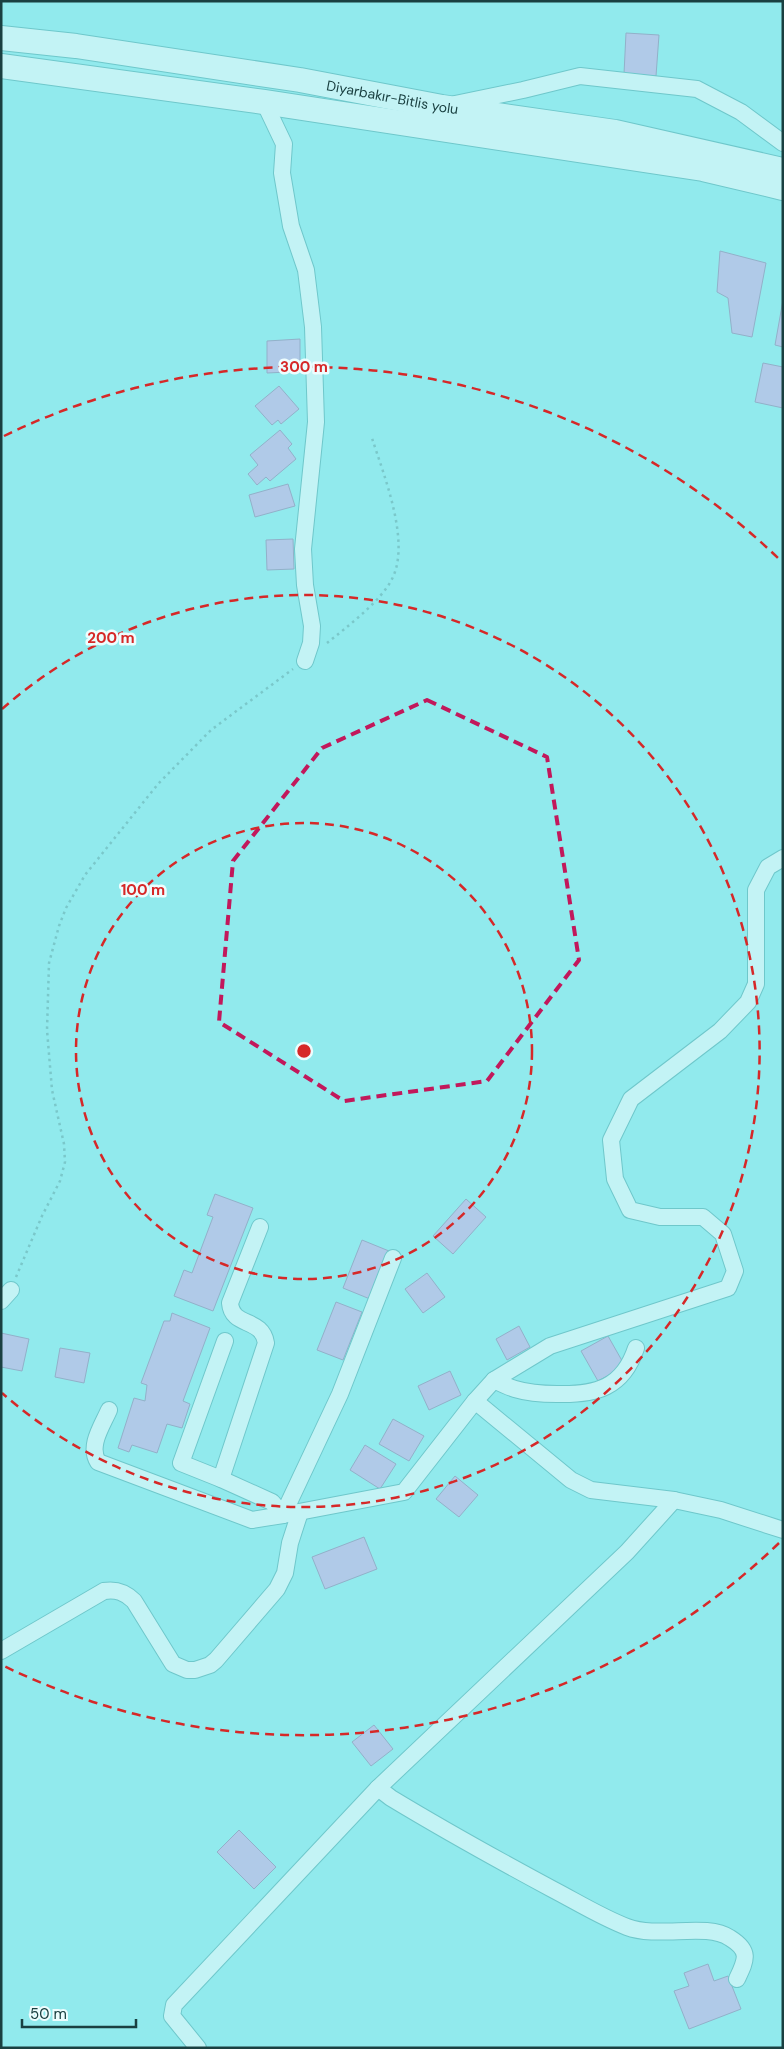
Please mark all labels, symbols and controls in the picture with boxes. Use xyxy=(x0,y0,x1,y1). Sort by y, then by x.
street label: Diyarbakır-Bitlis yolu xyxy=(325,76,459,118)
text: 300 m xyxy=(280,357,328,377)
text: 200 m xyxy=(87,628,135,648)
text: 100 m xyxy=(121,880,165,900)
centre of rings xyxy=(295,1042,313,1060)
scale bar xyxy=(22,1996,136,2028)
text: 50 m xyxy=(30,2004,67,2024)

